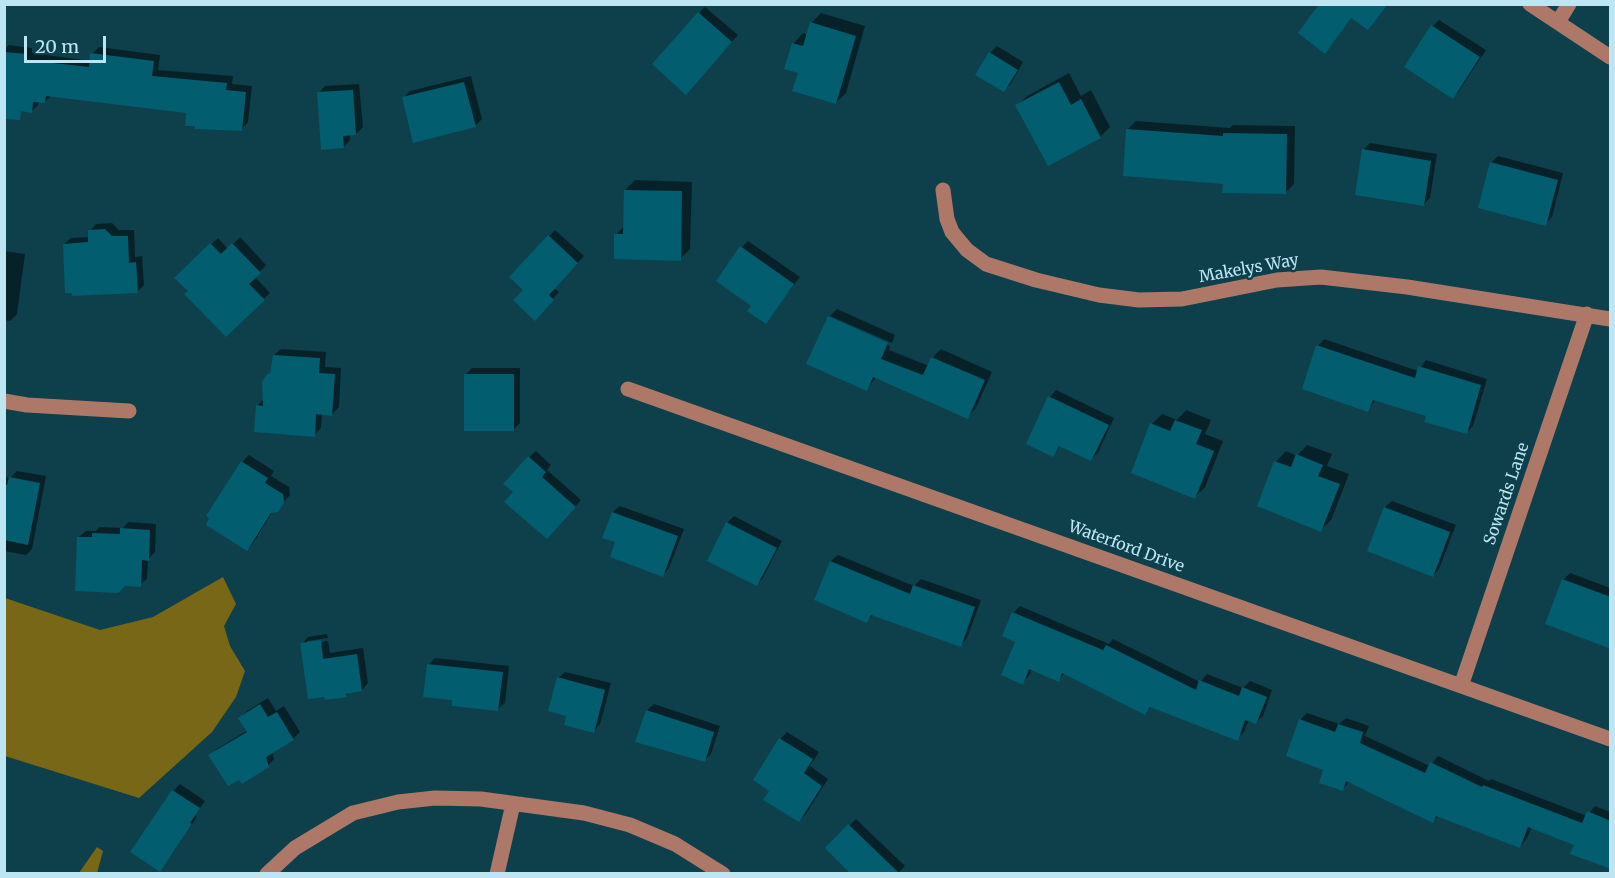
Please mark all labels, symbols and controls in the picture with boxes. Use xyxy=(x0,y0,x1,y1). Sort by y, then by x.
scale bar xyxy=(27,24,110,62)
text: 20 m xyxy=(35,35,79,58)
street label: Makelys Way xyxy=(1198,251,1300,287)
street label: Sowards Lane xyxy=(1480,440,1534,548)
street label: Waterford Drive xyxy=(1065,517,1187,577)

